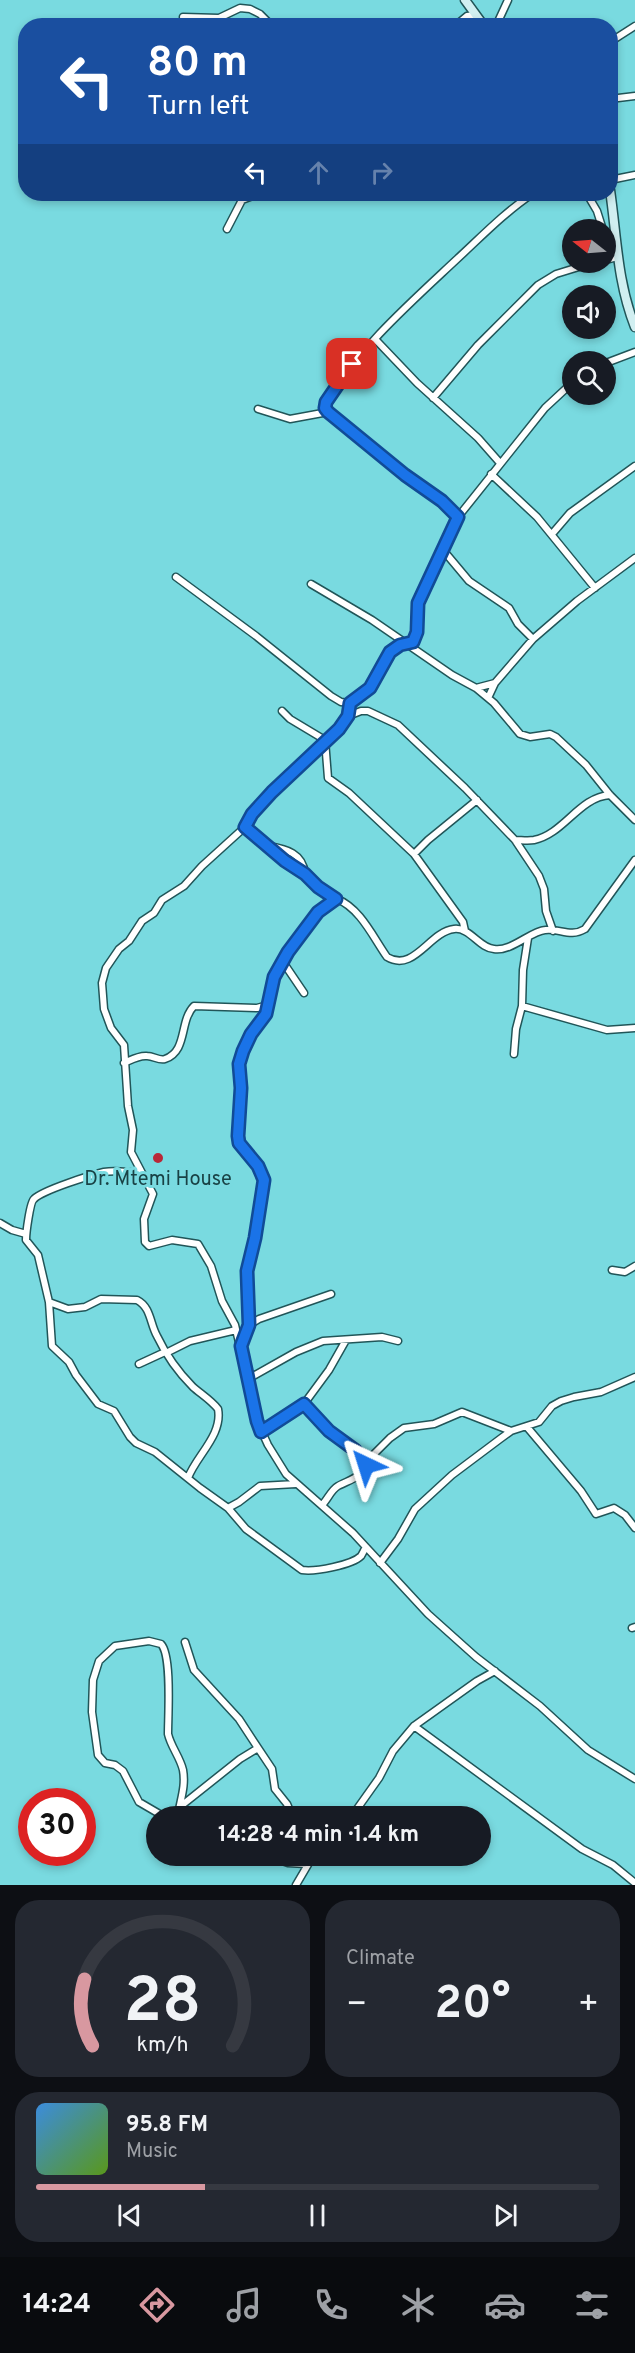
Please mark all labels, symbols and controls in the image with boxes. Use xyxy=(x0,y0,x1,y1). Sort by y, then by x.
text: 80 m xyxy=(147,38,248,91)
icon: left xyxy=(48,42,126,120)
text: Turn left xyxy=(147,90,249,124)
icon: left xyxy=(239,156,272,189)
icon: ahead xyxy=(302,156,335,189)
icon: right xyxy=(365,156,398,189)
north arrow xyxy=(562,219,616,273)
map controls xyxy=(562,219,616,405)
button: sound xyxy=(562,285,616,339)
pin xyxy=(326,338,377,389)
icon: arrive xyxy=(335,347,368,380)
button: search xyxy=(562,351,616,405)
marker: Dr. Mtemi House xyxy=(151,1151,165,1165)
place label: Dr. Mtemi House xyxy=(84,1167,232,1193)
position arrow xyxy=(334,1433,398,1497)
speed limit sign: 30 xyxy=(18,1788,96,1866)
text: 14:28 · 4 min · 1.4 km xyxy=(218,1822,419,1849)
text: Climate xyxy=(346,1946,415,1972)
text: 28 xyxy=(124,1965,201,2044)
text: 20° xyxy=(435,1977,510,2034)
text: − xyxy=(346,1985,367,2027)
text: + xyxy=(578,1985,599,2027)
text: km/h xyxy=(136,2032,189,2059)
text: 95.8 FM xyxy=(126,2112,208,2139)
text: Music xyxy=(126,2139,178,2165)
icon: previous xyxy=(113,2199,146,2232)
icon: pause xyxy=(301,2199,334,2232)
icon: next xyxy=(489,2199,522,2232)
icon: directions xyxy=(136,2284,178,2326)
icon: music xyxy=(223,2284,265,2326)
icon: phone xyxy=(310,2284,352,2326)
icon: climate xyxy=(397,2284,439,2326)
icon: car xyxy=(484,2284,526,2326)
icon: filters xyxy=(571,2284,613,2326)
text: 14:24 xyxy=(22,2288,91,2322)

